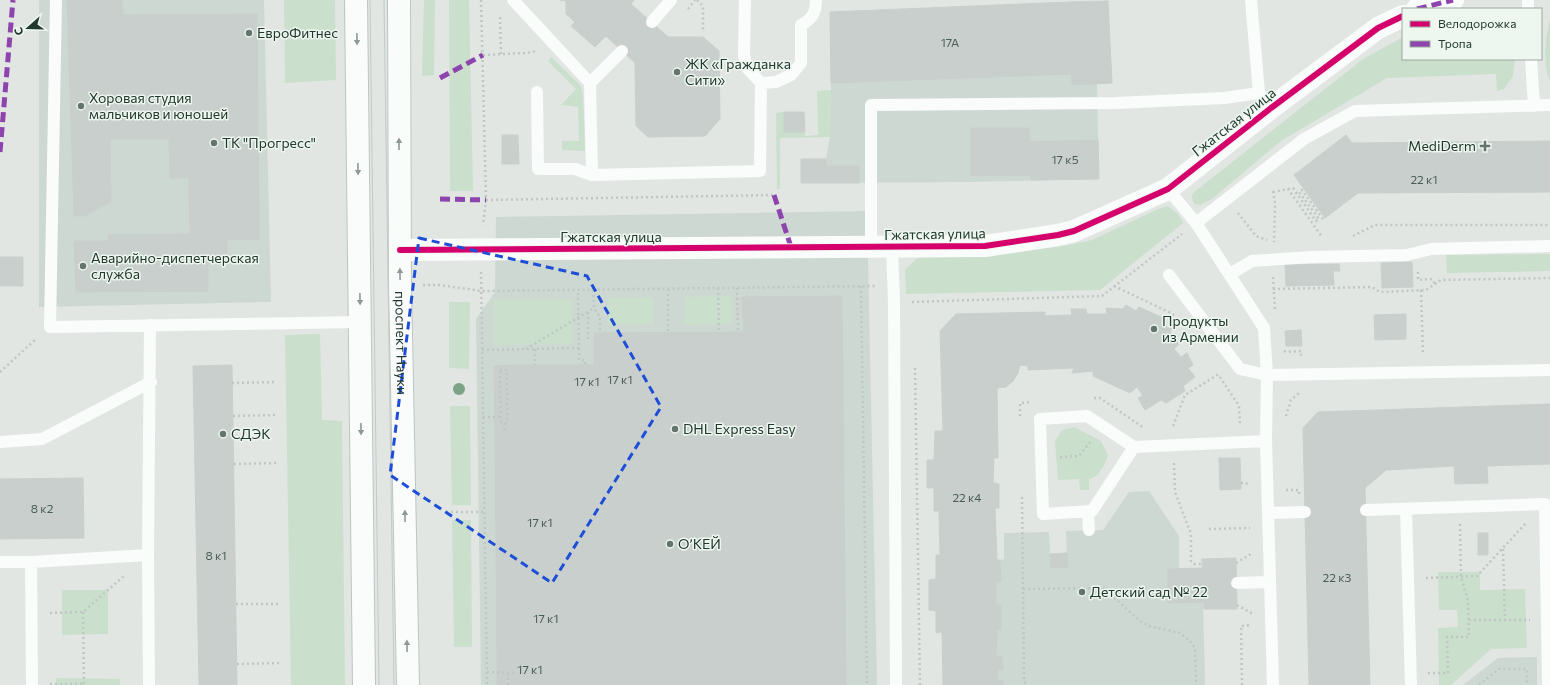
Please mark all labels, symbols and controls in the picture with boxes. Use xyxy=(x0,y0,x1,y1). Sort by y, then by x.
north arrow xyxy=(8,8,48,48)
legend xyxy=(1402,8,1542,60)
text: Велодорожка xyxy=(1438,16,1516,30)
place label: ЕвроФитнес xyxy=(257,24,338,41)
text: С xyxy=(11,25,26,37)
marker: ЕвроФитнес xyxy=(244,28,254,38)
one-way arrow xyxy=(354,33,360,46)
house number: 17А xyxy=(941,35,959,49)
text: Тропа xyxy=(1438,36,1472,50)
place label: ЖК «Гражданка Сити» xyxy=(685,55,791,88)
marker: ЖК «Гражданка Сити» xyxy=(672,67,682,77)
street label: Гжатская улица xyxy=(1188,84,1279,160)
place label: Хоровая студия мальчиков и юношей xyxy=(89,89,228,122)
marker: Хоровая студия мальчиков и юношей xyxy=(76,101,86,111)
place label: ТК "Прогресс" xyxy=(222,134,316,151)
one-way arrow xyxy=(396,137,402,150)
place label: MediDerm xyxy=(1408,137,1476,154)
marker: ТК "Прогресс" xyxy=(209,138,219,148)
marker: MediDerm xyxy=(1479,140,1491,152)
house number: 17 к5 xyxy=(1051,152,1079,166)
one-way arrow xyxy=(355,163,361,176)
house number: 22 к1 xyxy=(1410,172,1438,186)
street label: Гжатская улица xyxy=(884,224,986,243)
street label: Гжатская улица xyxy=(560,228,662,245)
place label: Аварийно-диспетчерская служба xyxy=(91,249,259,282)
marker: Аварийно-диспетчерская служба xyxy=(78,261,88,271)
one-way arrow xyxy=(397,267,403,280)
street label: проспект Науки xyxy=(392,291,411,395)
one-way arrow xyxy=(356,293,363,305)
place label: Продукты из Армении xyxy=(1162,312,1239,345)
marker: Продукты из Армении xyxy=(1149,324,1159,334)
house number: 17 к1 xyxy=(607,372,633,386)
house number: 17 к1 xyxy=(574,374,600,388)
place label: DHL Express Easy xyxy=(683,420,796,437)
one-way arrow xyxy=(358,423,364,436)
marker: DHL Express Easy xyxy=(670,424,680,434)
place label: СДЭК xyxy=(231,425,271,442)
marker: СДЭК xyxy=(218,429,228,439)
house number: 22 к4 xyxy=(952,490,982,504)
house number: 8 к2 xyxy=(31,501,54,515)
one-way arrow xyxy=(402,509,408,522)
house number: 17 к1 xyxy=(527,515,553,529)
place label: О’КЕЙ xyxy=(678,535,721,552)
marker: О’КЕЙ xyxy=(665,539,675,549)
house number: 8 к1 xyxy=(205,548,227,562)
house number: 22 к3 xyxy=(1323,570,1352,584)
place label: Детский сад № 22 xyxy=(1090,583,1208,600)
marker: Детский сад № 22 xyxy=(1077,587,1087,597)
house number: 17 к1 xyxy=(533,611,559,625)
one-way arrow xyxy=(404,639,410,652)
house number: 17 к1 xyxy=(517,662,543,676)

